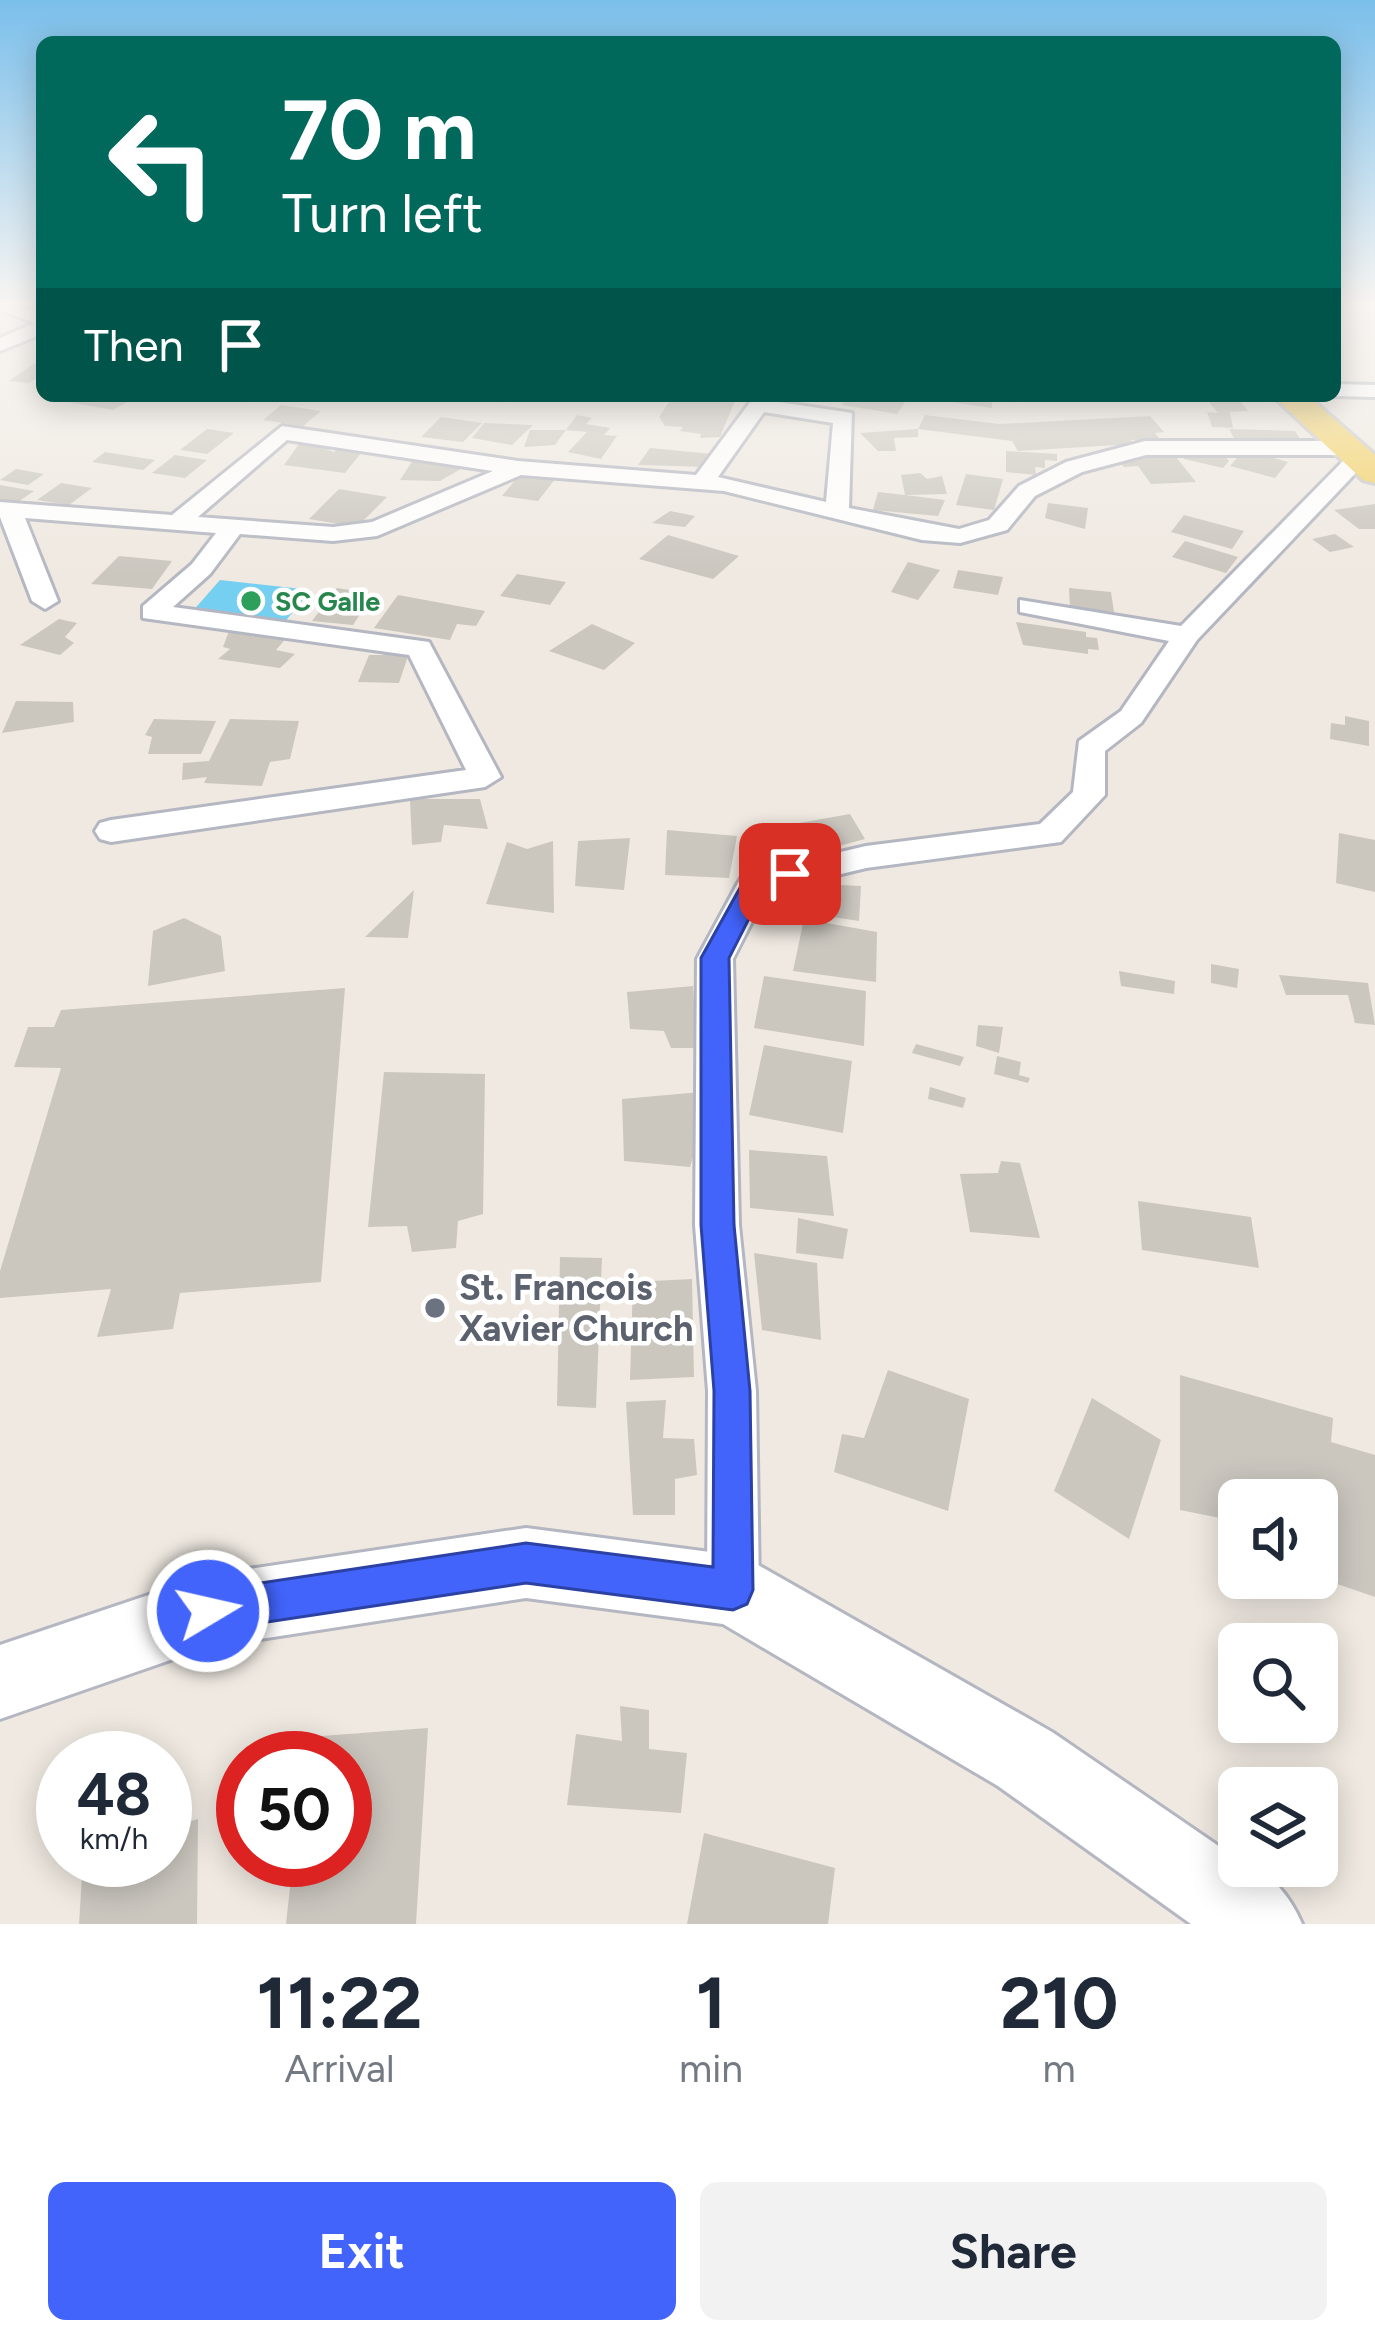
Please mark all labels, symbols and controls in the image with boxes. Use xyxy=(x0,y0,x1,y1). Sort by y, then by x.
text: 70 m xyxy=(282,79,476,180)
icon: left xyxy=(84,84,240,240)
text: Turn left xyxy=(282,181,483,246)
icon: arrive xyxy=(208,312,274,378)
text: Then xyxy=(84,318,184,372)
place label: SC Galle xyxy=(275,585,380,618)
marker: SC Galle xyxy=(238,588,264,614)
pin xyxy=(739,823,841,925)
icon: arrive xyxy=(757,841,823,907)
place label: St. Francois Xavier Church xyxy=(459,1266,693,1350)
marker: St. Francois Xavier Church xyxy=(422,1295,448,1321)
map controls xyxy=(1218,1479,1338,1887)
button: sound xyxy=(1218,1479,1338,1599)
position arrow xyxy=(145,1548,271,1674)
button: search xyxy=(1218,1623,1338,1743)
speed limit sign: 50 xyxy=(216,1731,372,1887)
text: 48 xyxy=(77,1758,151,1830)
button: layers xyxy=(1218,1767,1338,1887)
text: km/h xyxy=(80,1820,148,1857)
text: 11:22 xyxy=(257,1960,422,2046)
text: 1 xyxy=(696,1960,726,2046)
text: 210 xyxy=(1000,1960,1118,2046)
text: Arrival xyxy=(284,2045,395,2092)
text: min xyxy=(679,2045,743,2092)
text: m xyxy=(1042,2045,1076,2092)
button: Exit xyxy=(48,2182,676,2320)
button: Share xyxy=(700,2182,1327,2320)

